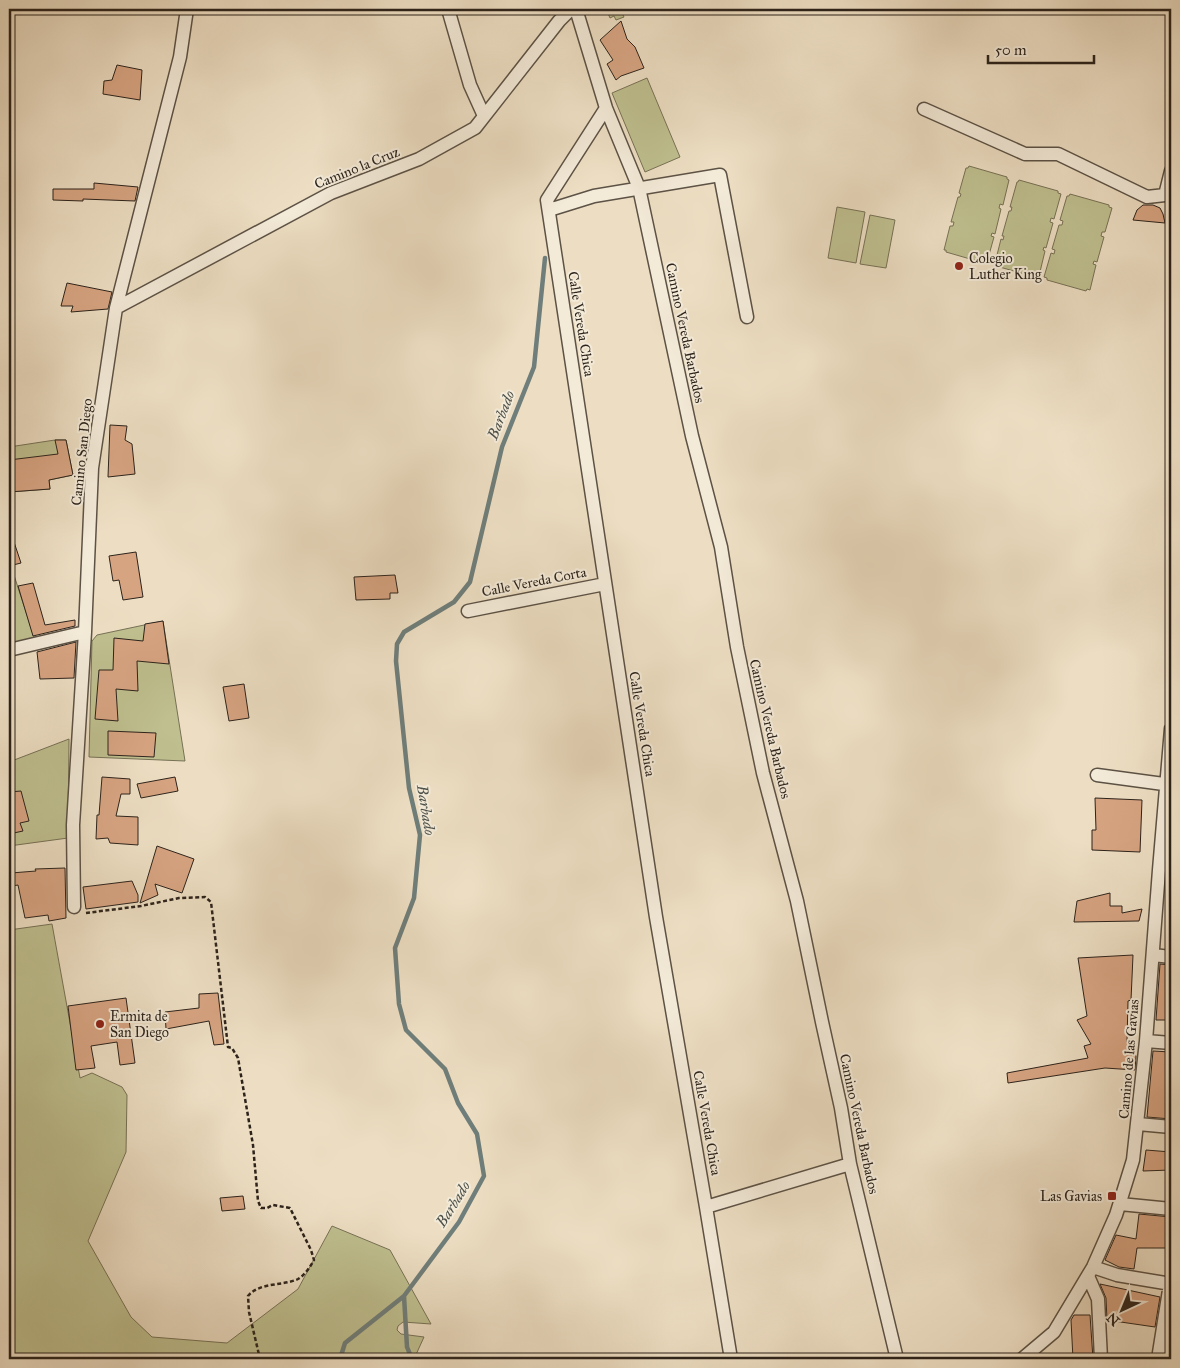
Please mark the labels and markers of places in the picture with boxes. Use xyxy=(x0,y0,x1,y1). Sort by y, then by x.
place label: Colegio Luther King xyxy=(969,250,1042,283)
marker: Colegio Luther King xyxy=(953,260,965,272)
place label: Ermita de San Diego xyxy=(110,1008,169,1041)
marker: Ermita de San Diego xyxy=(94,1018,106,1030)
place label: Las Gavias xyxy=(1040,1188,1102,1205)
marker: Las Gavias xyxy=(1106,1190,1118,1202)

